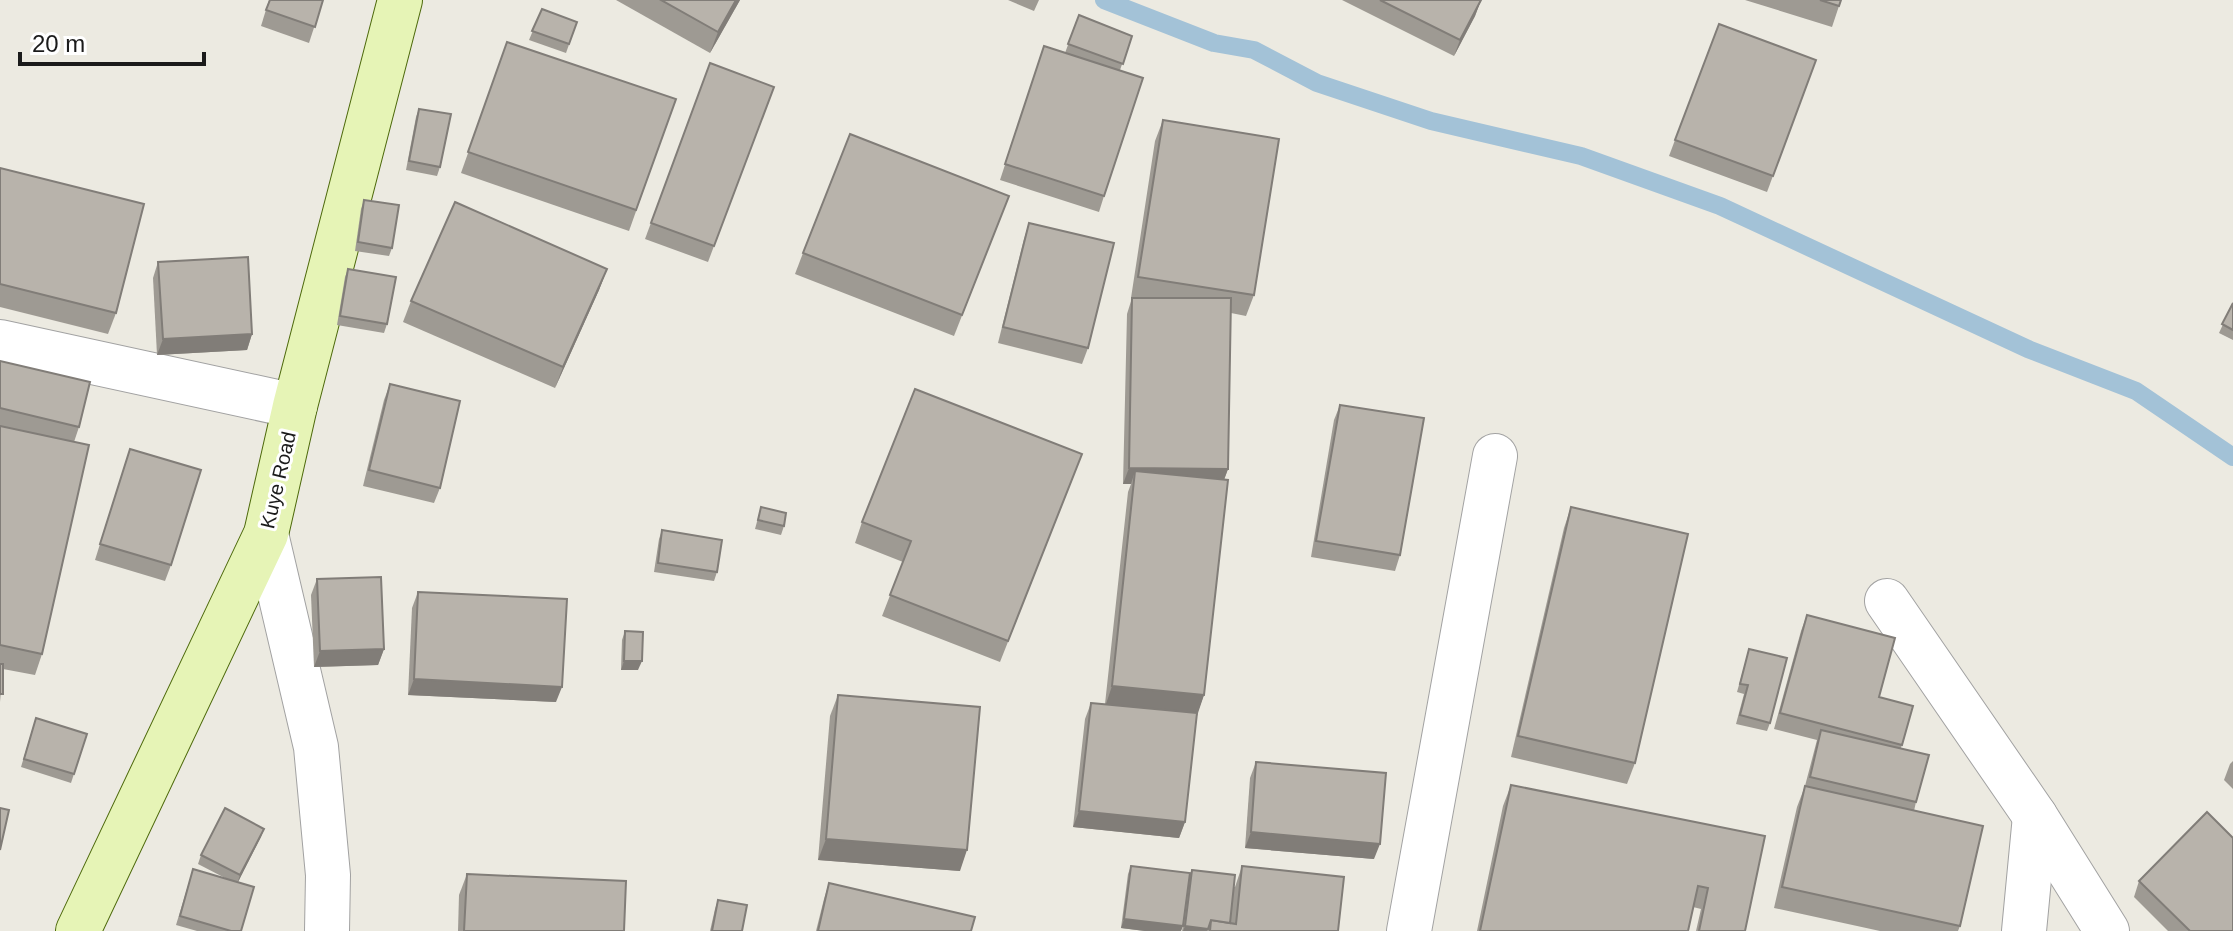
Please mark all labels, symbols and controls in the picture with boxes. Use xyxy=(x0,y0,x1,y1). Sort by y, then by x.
scale bar xyxy=(20,16,204,66)
text: 20 m xyxy=(32,30,85,57)
street label: Kuye Road xyxy=(256,429,300,531)

